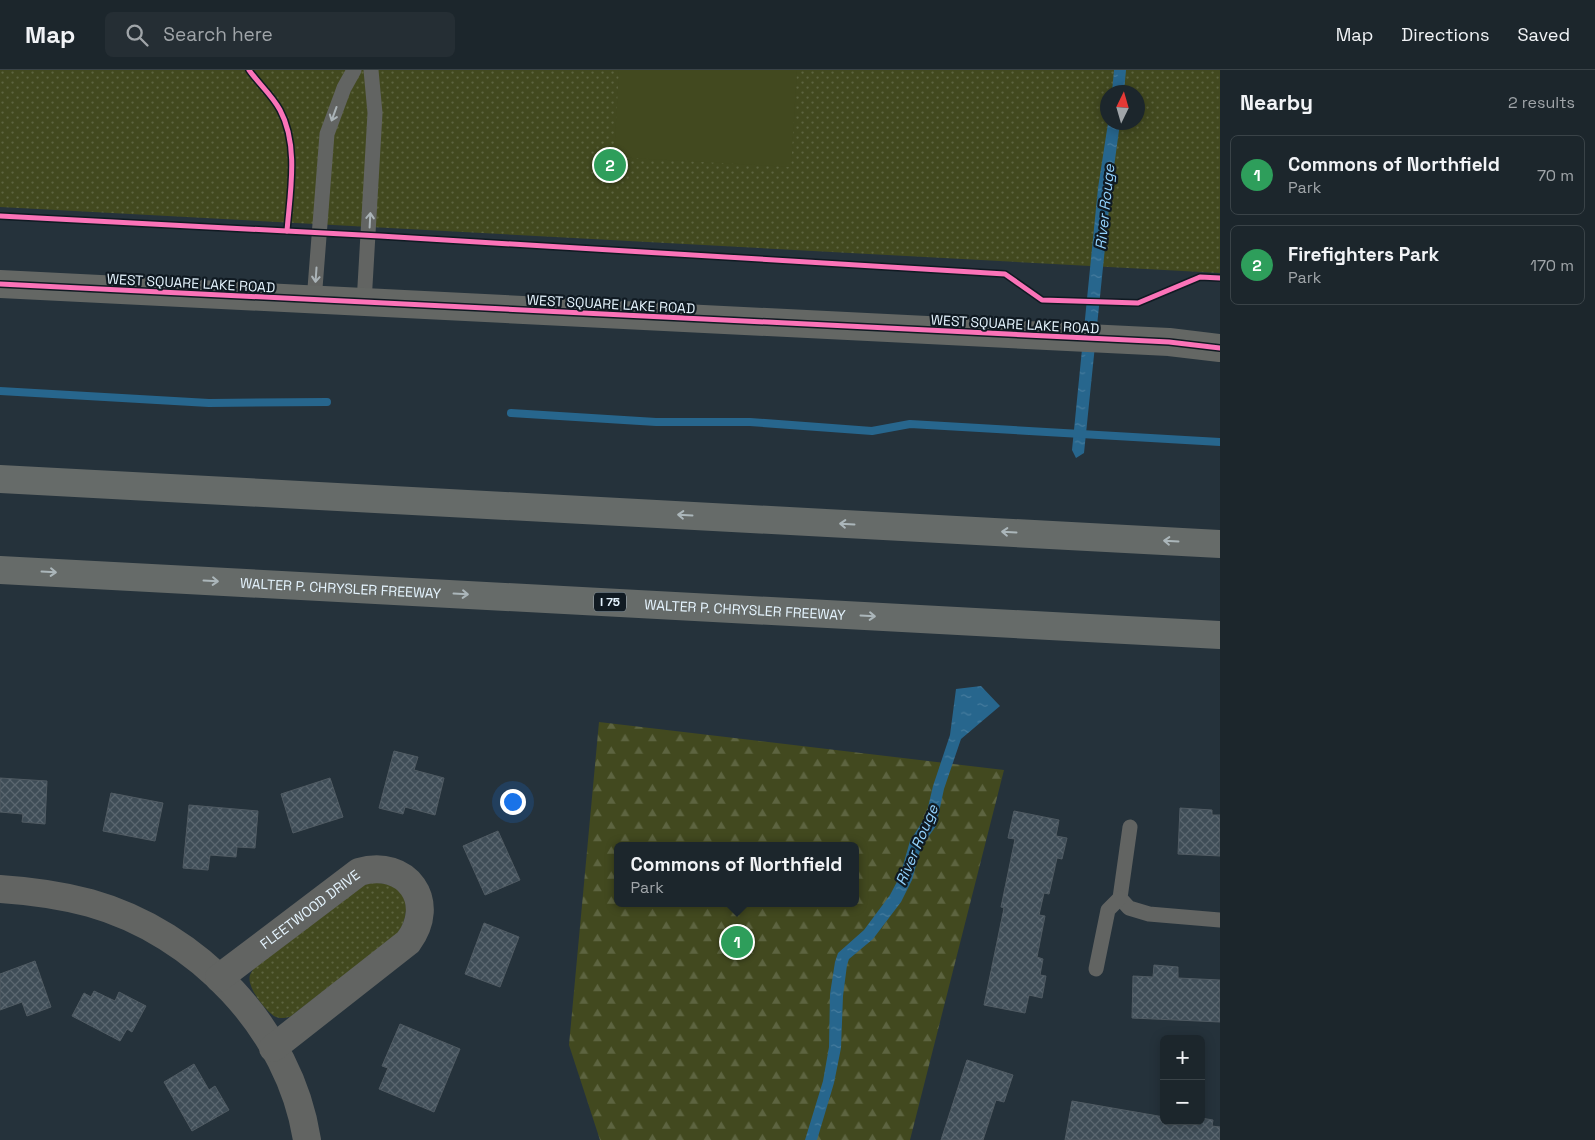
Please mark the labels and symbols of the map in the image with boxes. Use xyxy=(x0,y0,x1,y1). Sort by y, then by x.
north arrow xyxy=(1100,85,1145,130)
one-way arrow xyxy=(329,106,338,122)
pin: 2 xyxy=(594,146,626,184)
water label: River Rouge xyxy=(1091,162,1119,251)
one-way arrow xyxy=(365,212,374,228)
one-way arrow xyxy=(311,267,321,283)
street label: WEST SQUARE LAKE ROAD xyxy=(106,270,276,296)
street label: WEST SQUARE LAKE ROAD xyxy=(526,291,696,317)
street label: WEST SQUARE LAKE ROAD xyxy=(930,311,1100,337)
one-way arrow xyxy=(677,511,693,520)
one-way arrow xyxy=(839,519,855,528)
one-way arrow xyxy=(1001,528,1017,537)
one-way arrow xyxy=(1164,537,1180,546)
one-way arrow xyxy=(40,568,56,577)
street label: WALTER P. CHRYSLER FREEWAY xyxy=(239,574,442,603)
one-way arrow xyxy=(203,576,219,585)
one-way arrow xyxy=(452,590,468,599)
road number: I 75 xyxy=(594,592,626,612)
street label: WALTER P. CHRYSLER FREEWAY xyxy=(644,595,846,624)
one-way arrow xyxy=(859,611,875,620)
your location xyxy=(500,789,526,815)
water label: River Rouge xyxy=(891,801,942,888)
street label: FLEETWOOD DRIVE xyxy=(256,865,364,953)
pin: 1 xyxy=(721,923,753,961)

